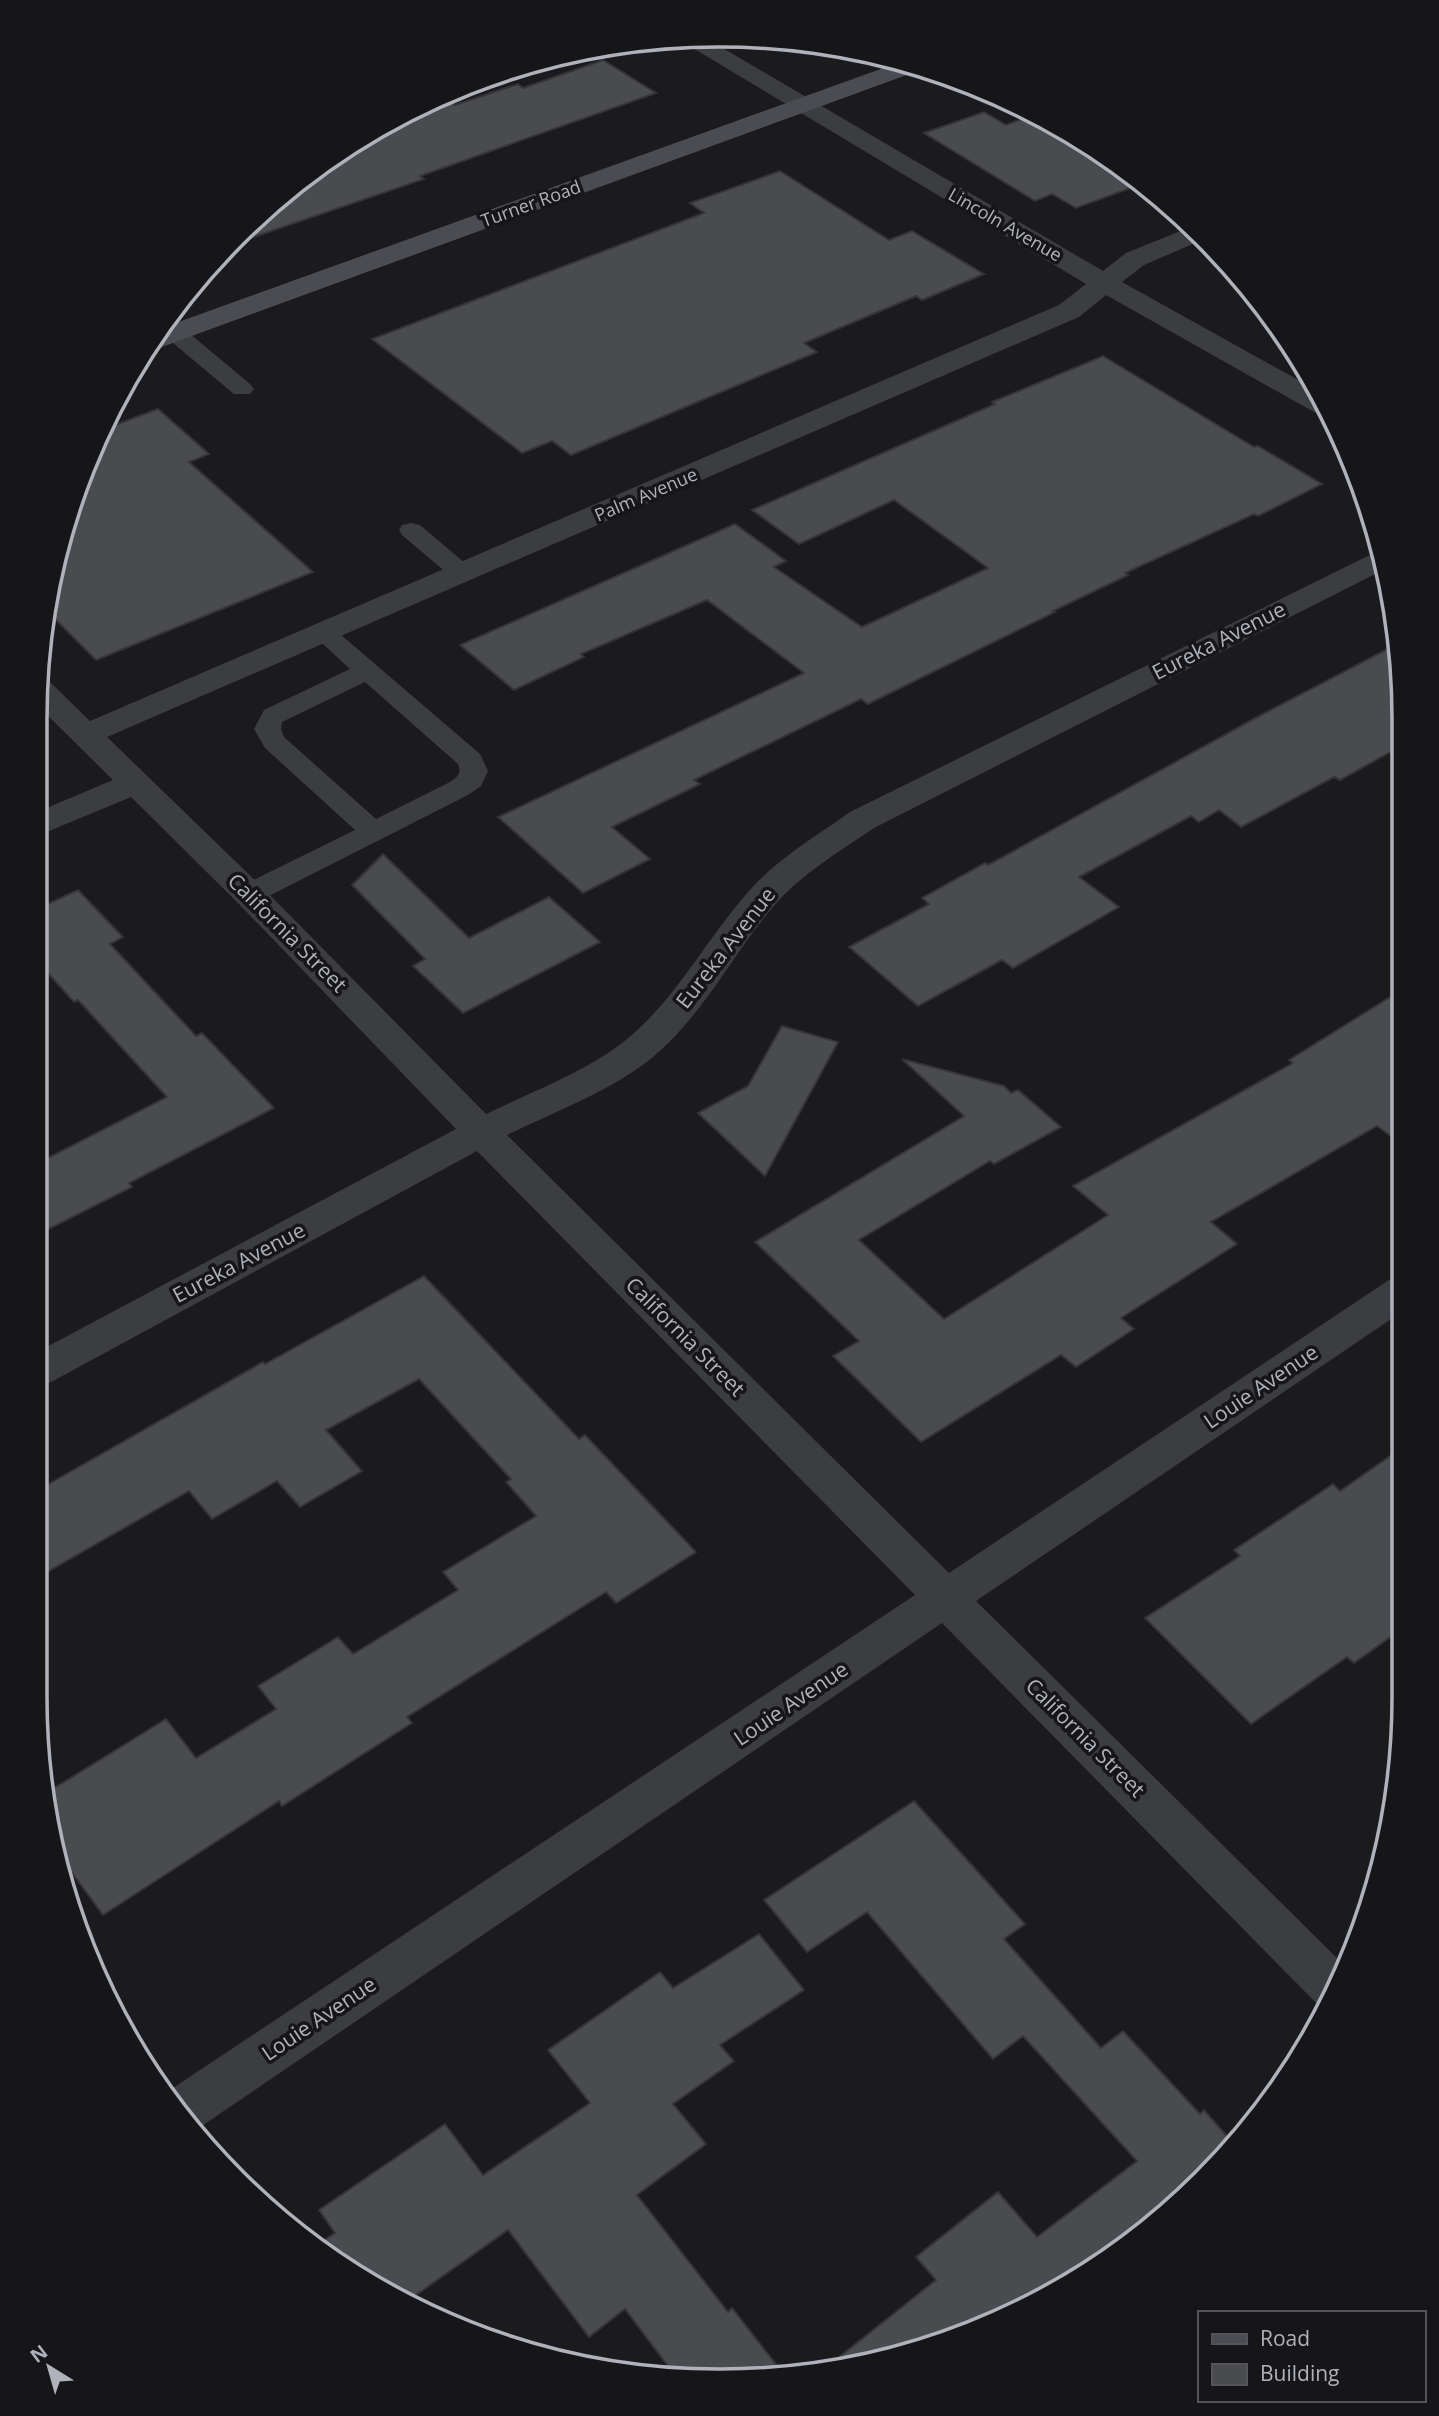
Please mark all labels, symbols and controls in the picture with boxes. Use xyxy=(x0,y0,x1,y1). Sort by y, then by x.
street label: Turner Road xyxy=(477,174,584,232)
street label: Lincoln Avenue xyxy=(944,182,1067,266)
street label: Palm Avenue xyxy=(591,462,701,526)
street label: Eureka Avenue xyxy=(1147,594,1290,686)
street label: California Street xyxy=(222,867,353,998)
street label: Eureka Avenue xyxy=(669,881,781,1014)
street label: Eureka Avenue xyxy=(167,1215,310,1309)
street label: California Street xyxy=(620,1271,751,1402)
street label: Louie Avenue xyxy=(1198,1338,1323,1435)
street label: Louie Avenue xyxy=(728,1655,853,1752)
street label: California Street xyxy=(1020,1672,1151,1803)
street label: Louie Avenue xyxy=(256,1970,381,2067)
legend xyxy=(1198,2311,1425,2402)
text: Road xyxy=(1260,2324,1310,2352)
north arrow xyxy=(14,2332,84,2402)
text: N xyxy=(25,2338,53,2368)
text: Building xyxy=(1260,2359,1339,2387)

